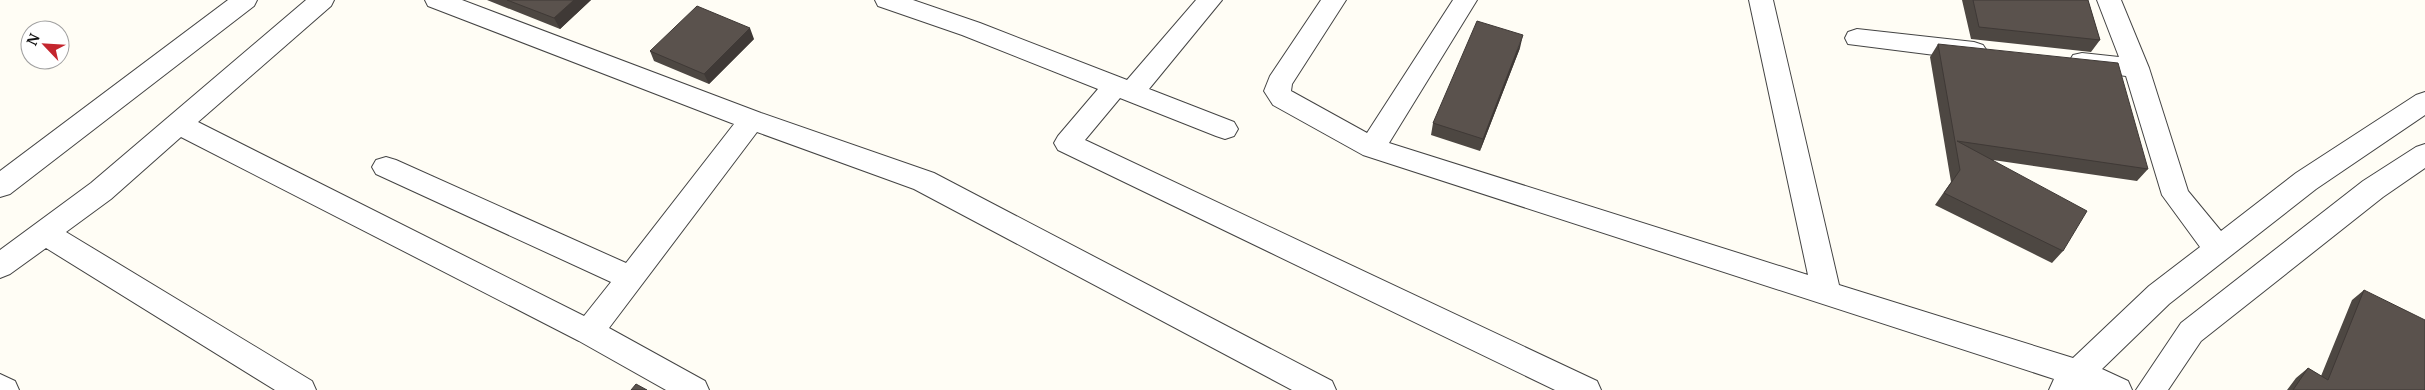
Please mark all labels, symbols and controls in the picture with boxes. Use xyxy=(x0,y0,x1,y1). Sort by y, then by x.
north arrow xyxy=(20,20,70,70)
text: N xyxy=(23,31,44,48)

